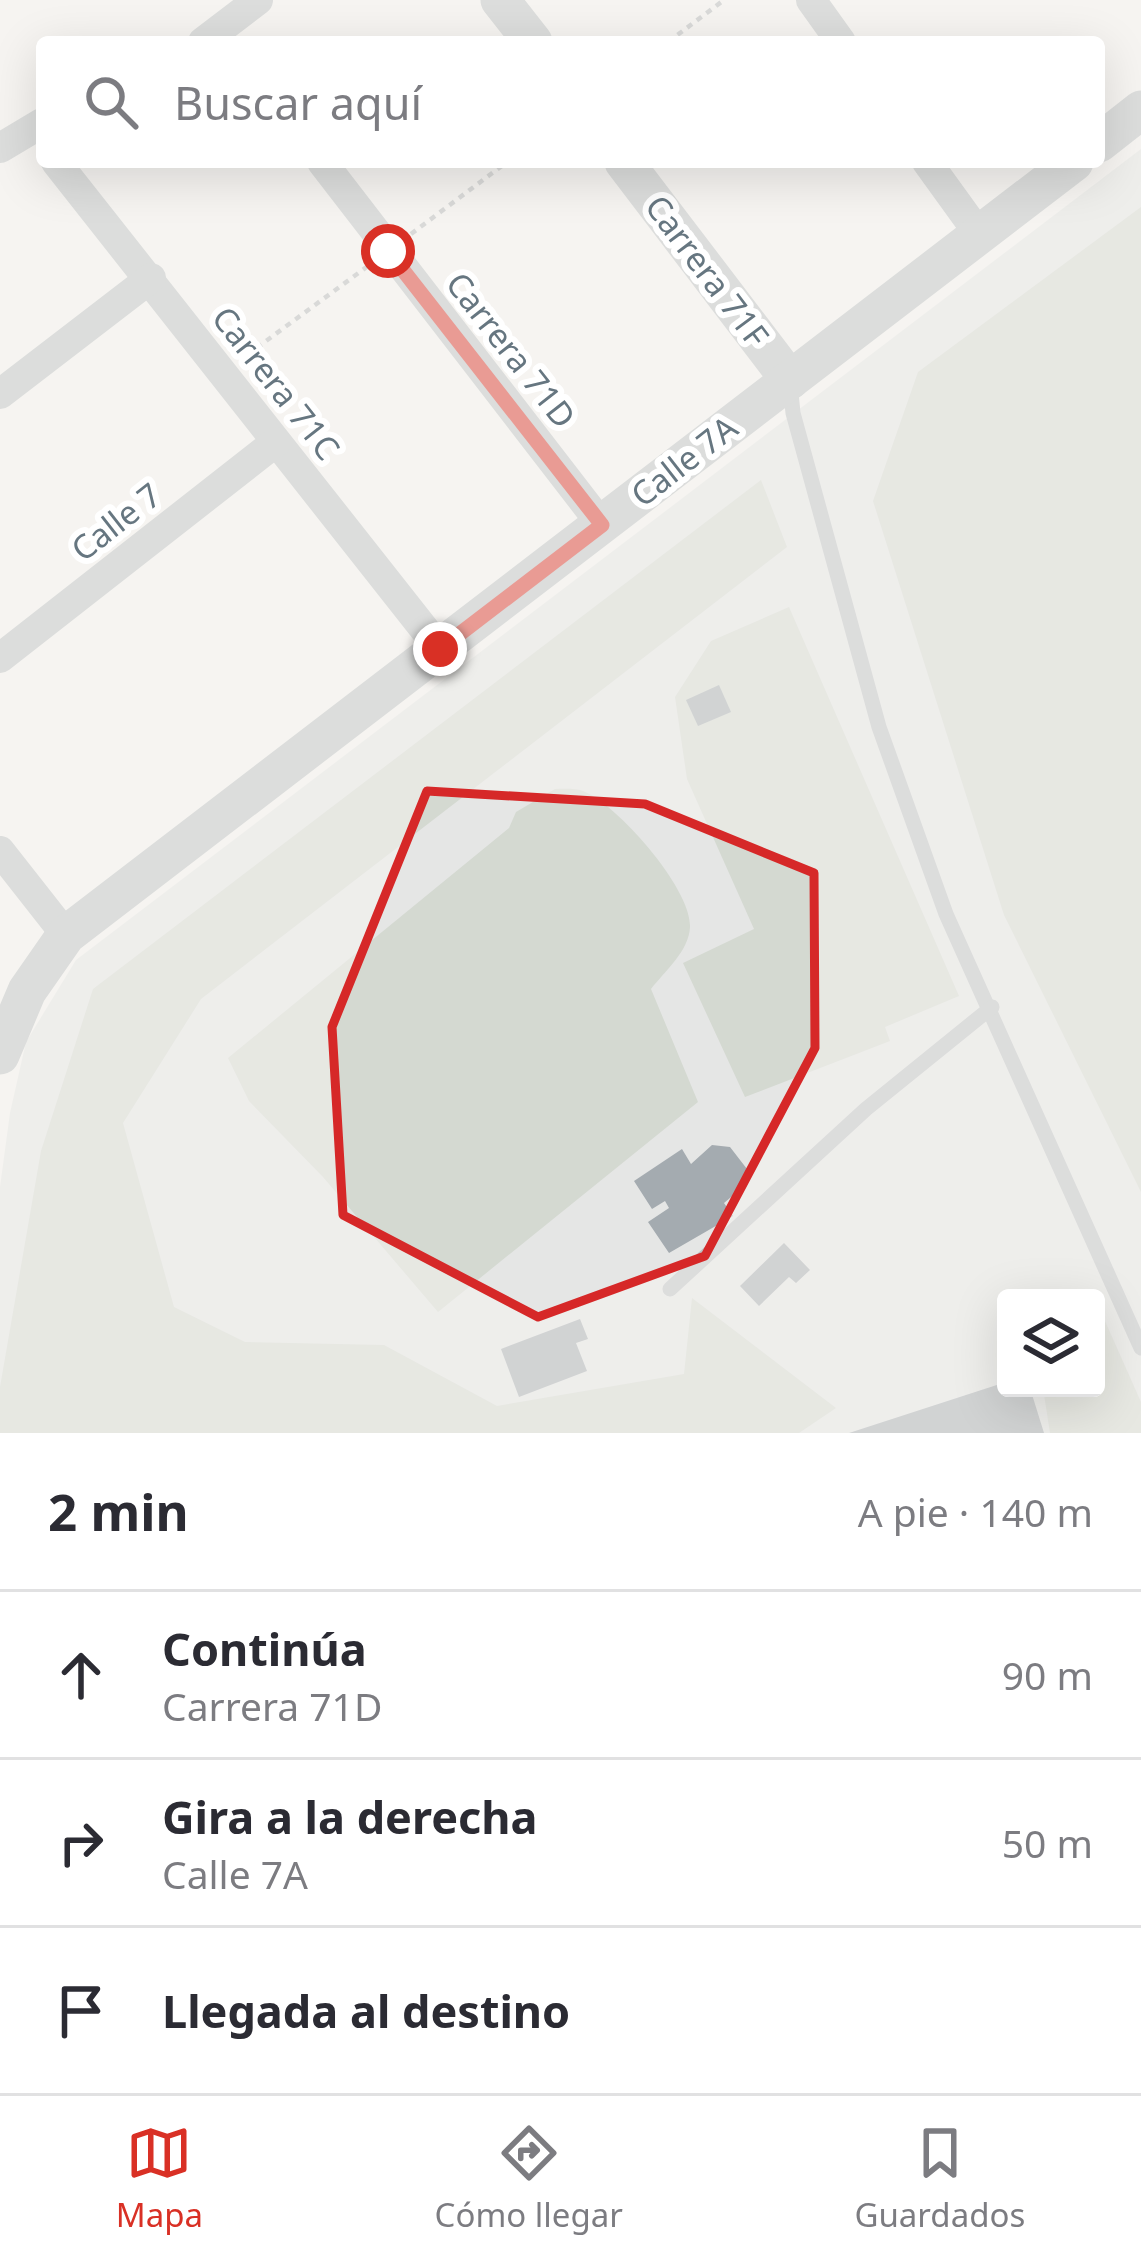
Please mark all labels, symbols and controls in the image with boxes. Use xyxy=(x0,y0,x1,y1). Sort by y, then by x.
search box xyxy=(36,36,1105,168)
icon: search xyxy=(78,69,144,135)
text: Buscar aquí xyxy=(174,72,422,133)
street label: Carrera 71F xyxy=(635,185,779,356)
route start xyxy=(361,224,415,278)
street label: Carrera 71D xyxy=(436,262,587,437)
street label: Carrera 71C xyxy=(202,297,351,469)
street label: Calle 7A xyxy=(621,404,747,516)
street label: Calle 7 xyxy=(61,472,170,571)
route end xyxy=(413,622,467,676)
map controls xyxy=(997,1289,1105,1397)
button: layers xyxy=(997,1289,1105,1397)
text: 2 min xyxy=(48,1476,189,1546)
text: A pie · 140 m xyxy=(858,1485,1093,1538)
text: Continúa xyxy=(162,1618,367,1679)
icon: ahead xyxy=(48,1642,114,1708)
text: 90 m xyxy=(1002,1648,1093,1701)
text: Carrera 71D xyxy=(162,1679,382,1732)
text: Gira a la derecha xyxy=(162,1786,537,1847)
icon: right xyxy=(48,1810,114,1876)
text: 50 m xyxy=(1002,1816,1093,1869)
text: Calle 7A xyxy=(162,1847,308,1900)
icon: arrive xyxy=(48,1978,114,2044)
text: Llegada al destino xyxy=(162,1980,570,2041)
tab: Mapa xyxy=(116,2120,203,2237)
tab: Cómo llegar xyxy=(435,2120,623,2237)
tab: Guardados xyxy=(854,2120,1025,2237)

